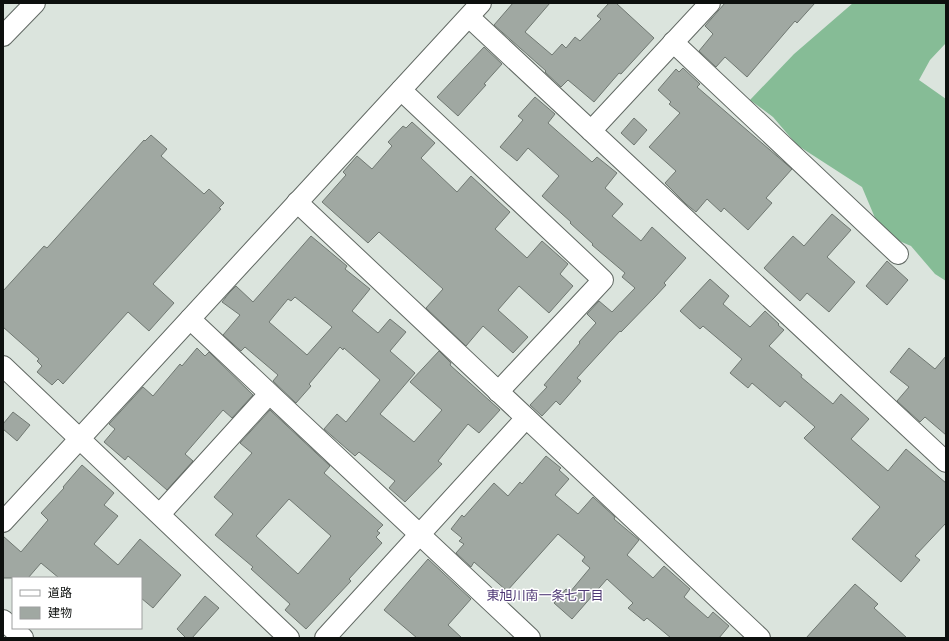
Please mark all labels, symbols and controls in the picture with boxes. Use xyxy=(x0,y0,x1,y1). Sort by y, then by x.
legend xyxy=(12,577,142,629)
text: 道路 xyxy=(48,586,72,600)
district label: 東旭川南一条七丁目 xyxy=(486,588,604,603)
text: 建物 xyxy=(48,606,72,620)

